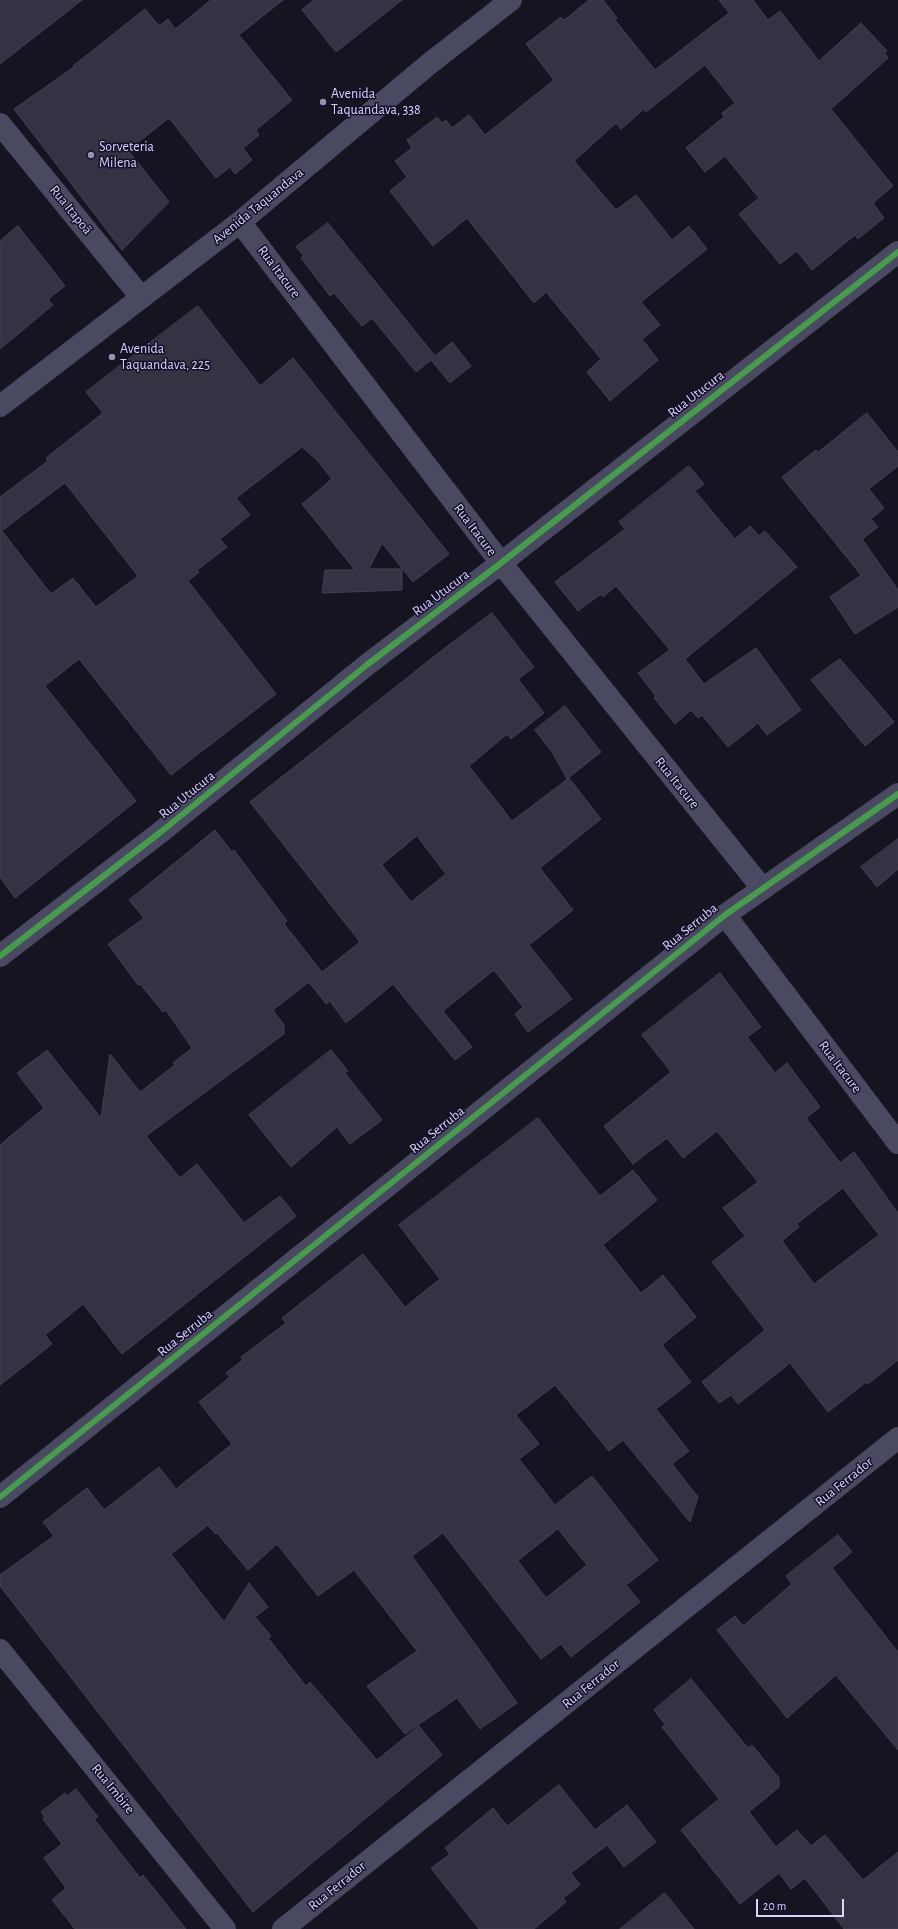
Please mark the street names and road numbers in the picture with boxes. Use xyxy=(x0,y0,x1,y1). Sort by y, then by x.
street label: Avenida Taquandava xyxy=(209,164,307,248)
street label: Rua Itapoã xyxy=(46,182,96,238)
street label: Rua Itacure xyxy=(254,242,304,302)
street label: Rua Utucura xyxy=(664,367,728,421)
street label: Rua Itacure xyxy=(450,500,500,560)
street label: Rua Utucura xyxy=(409,566,473,620)
street label: Rua Itacure xyxy=(651,754,703,812)
street label: Rua Utucura xyxy=(156,767,218,823)
street label: Rua Serruba xyxy=(659,900,721,954)
street label: Rua Itacure xyxy=(815,1037,865,1097)
street label: Rua Serruba xyxy=(406,1103,468,1157)
street label: Rua Serruba xyxy=(154,1306,216,1360)
street label: Rua Ferrador xyxy=(812,1454,876,1510)
street label: Rua Ferrador xyxy=(559,1656,623,1712)
street label: Rua Imbire xyxy=(88,1760,138,1818)
street label: Rua Ferrador xyxy=(305,1858,369,1914)

